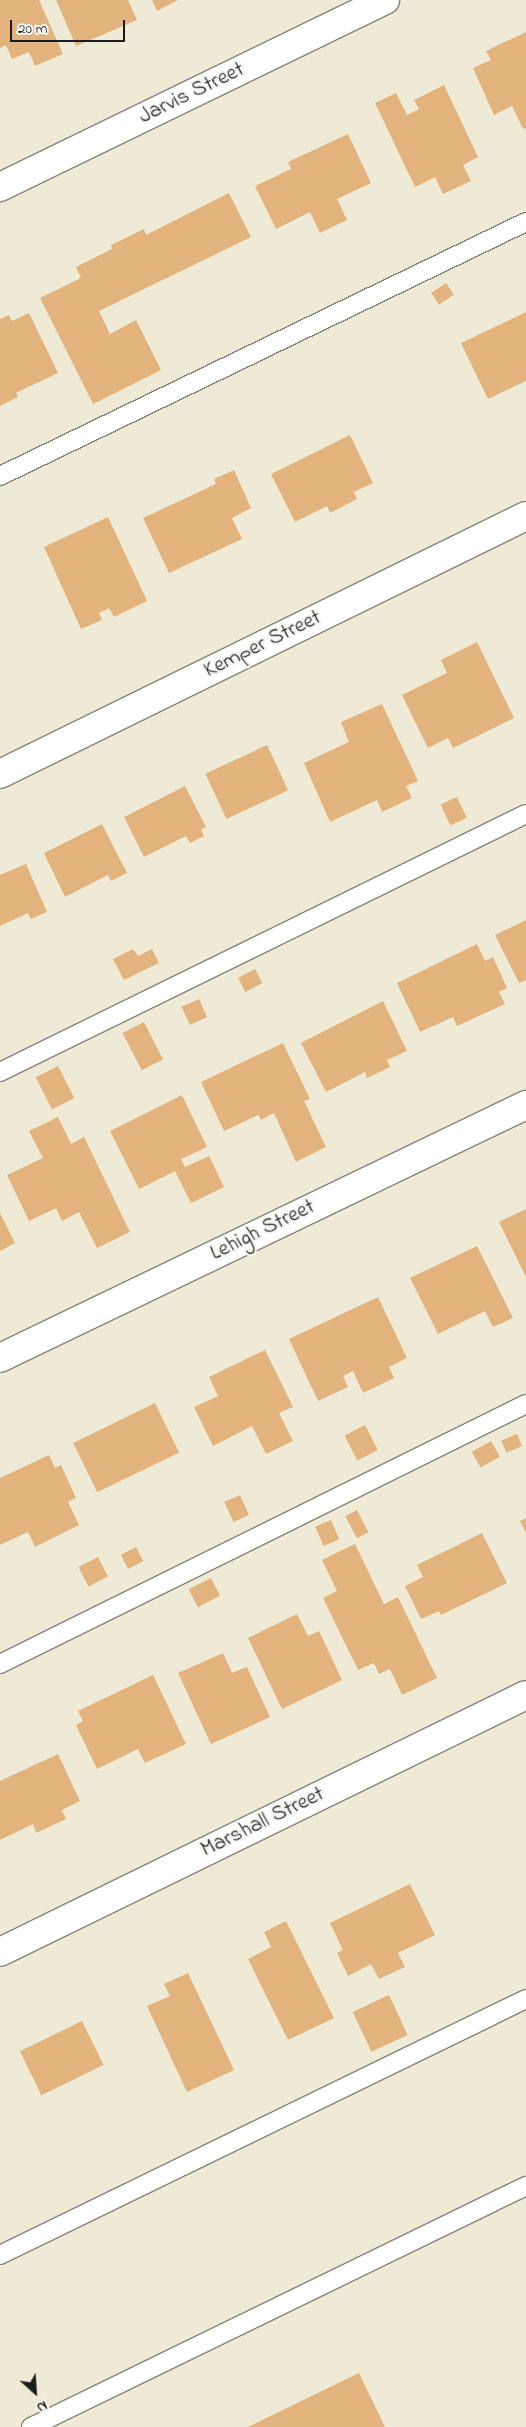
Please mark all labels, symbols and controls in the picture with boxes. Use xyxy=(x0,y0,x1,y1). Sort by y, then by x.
scale bar xyxy=(12,10,128,42)
text: 20 m xyxy=(18,18,47,40)
street label: Jarvis Street xyxy=(135,57,249,131)
street label: Kemper Street xyxy=(200,605,326,685)
street label: Lehigh Street xyxy=(207,1194,319,1268)
street label: Marshall Street xyxy=(197,1782,329,1864)
north arrow xyxy=(10,2367,60,2417)
text: N xyxy=(33,2394,51,2417)

